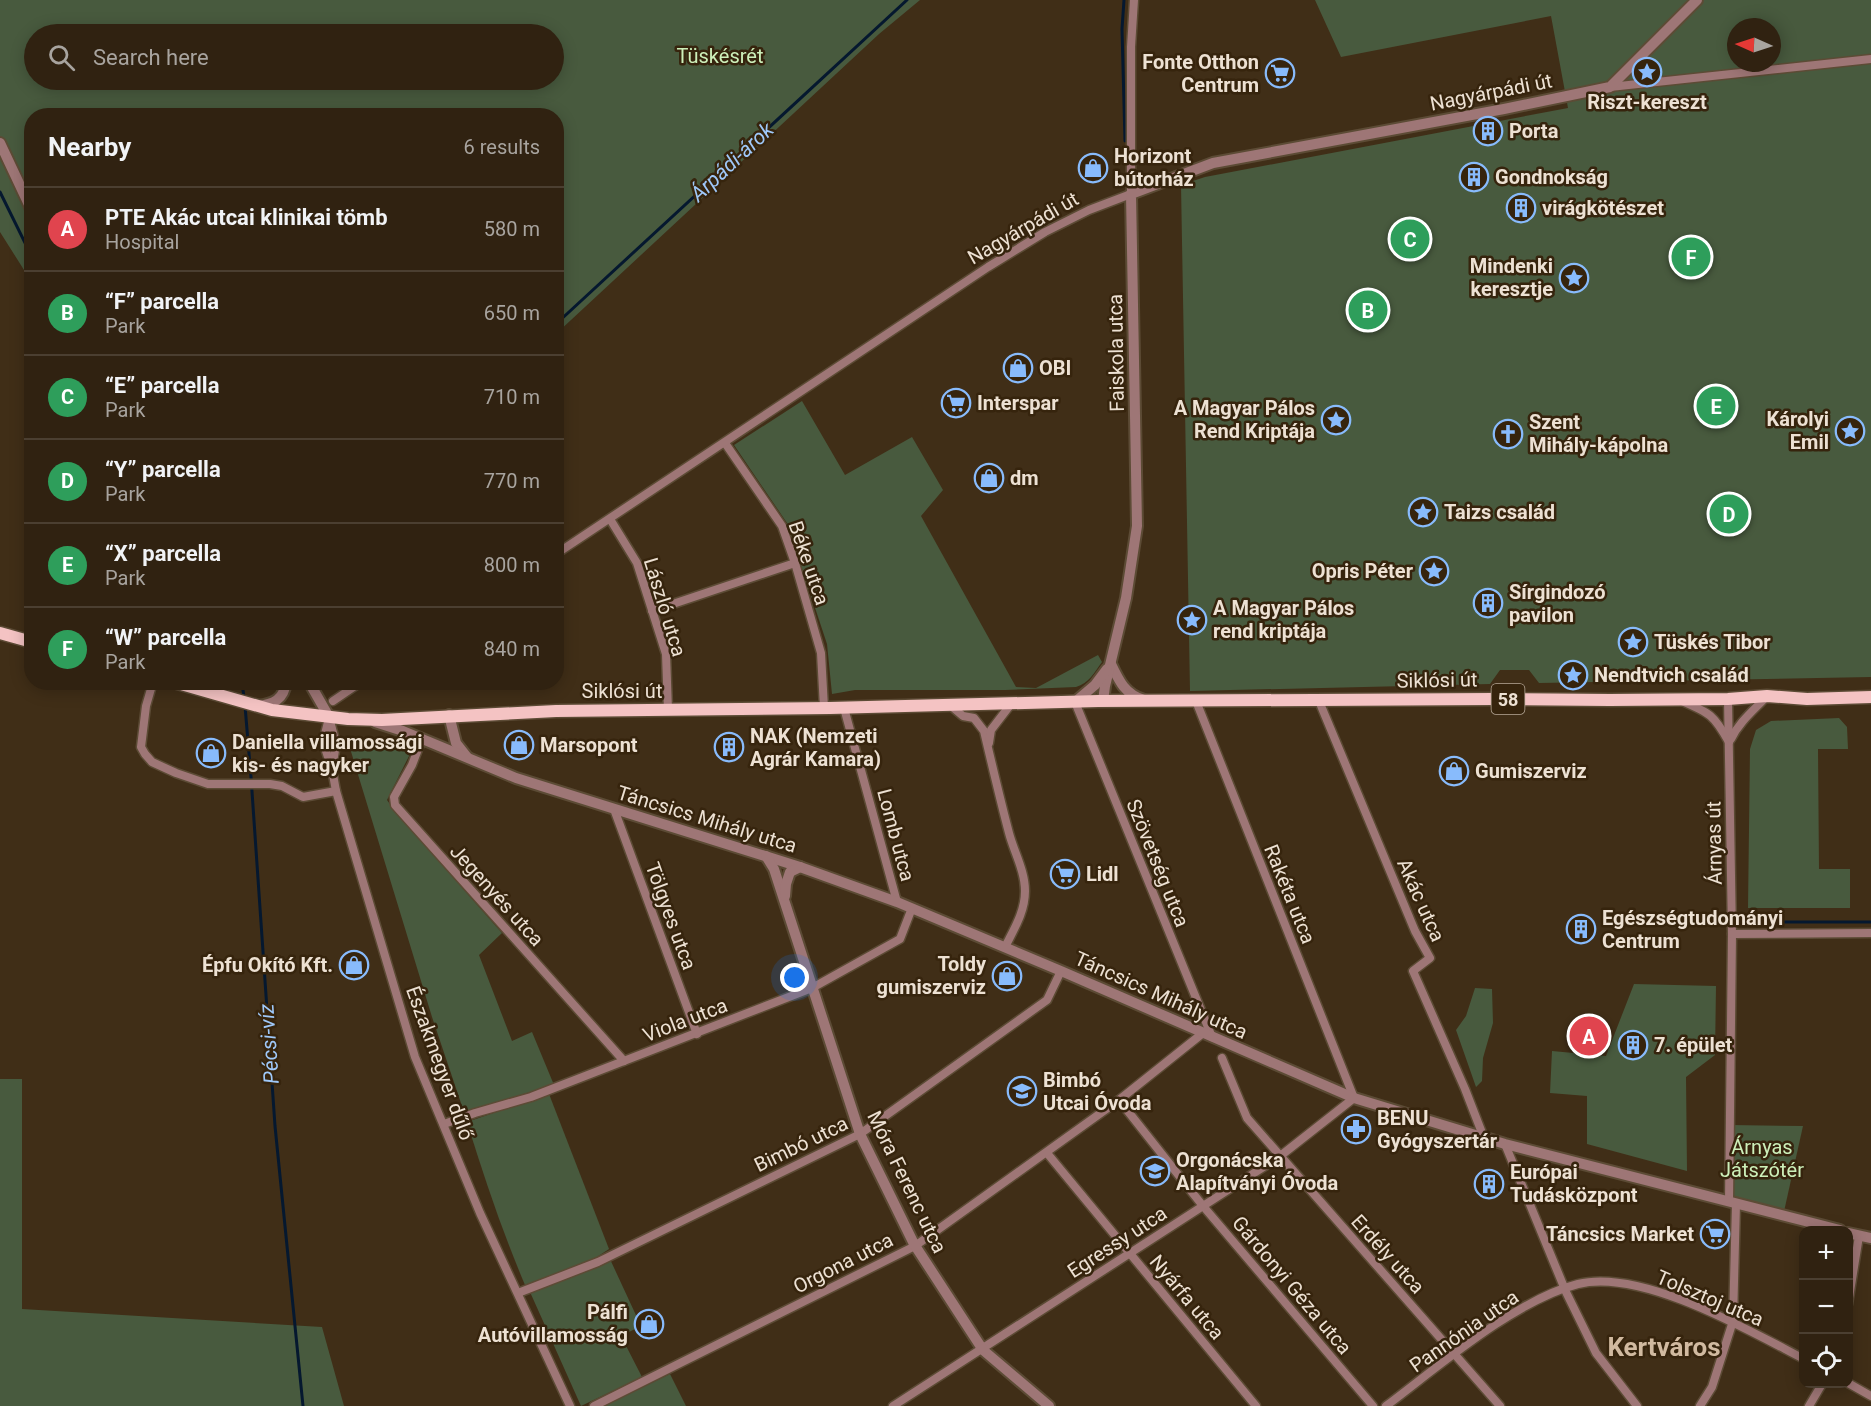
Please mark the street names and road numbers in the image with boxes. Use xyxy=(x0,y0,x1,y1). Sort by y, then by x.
street label: Nagyárpádi út xyxy=(1428,68,1554,116)
street label: Nagyárpádi út xyxy=(963,187,1083,269)
street label: Faiskola utca xyxy=(1103,294,1129,412)
street label: Béke utca xyxy=(783,518,835,608)
street label: László utca xyxy=(639,555,691,659)
street label: Siklósi út xyxy=(1396,667,1478,693)
street label: Siklósi út xyxy=(582,679,662,703)
road number: 58 xyxy=(1492,684,1524,714)
street label: Táncsics Mihály utca xyxy=(614,780,800,858)
street label: Lomb utca xyxy=(872,786,920,884)
street label: Szövetség utca xyxy=(1121,796,1195,930)
street label: Árnyas út xyxy=(1701,801,1727,885)
street label: Jegenyés utca xyxy=(445,839,549,951)
street label: Rakéta utca xyxy=(1259,841,1321,947)
street label: Akác utca xyxy=(1392,855,1450,945)
street label: Tölgyes utca xyxy=(640,859,702,973)
street label: Táncsics Mihály utca xyxy=(1071,946,1251,1044)
street label: Északmegyer dűlő xyxy=(401,983,479,1143)
street label: Viola utca xyxy=(639,993,731,1047)
street label: Móra Ferenc utca xyxy=(862,1107,952,1257)
street label: Bimbó utca xyxy=(750,1111,852,1177)
street label: Egressy utca xyxy=(1063,1201,1171,1283)
street label: Erdély utca xyxy=(1346,1210,1430,1298)
street label: Gárdonyi Géza utca xyxy=(1227,1211,1357,1359)
street label: Orgona utca xyxy=(789,1228,897,1298)
street label: Nyárfa utca xyxy=(1145,1250,1229,1344)
street label: Tolsztoj utca xyxy=(1653,1265,1767,1331)
street label: Pannónia utca xyxy=(1405,1285,1523,1377)

